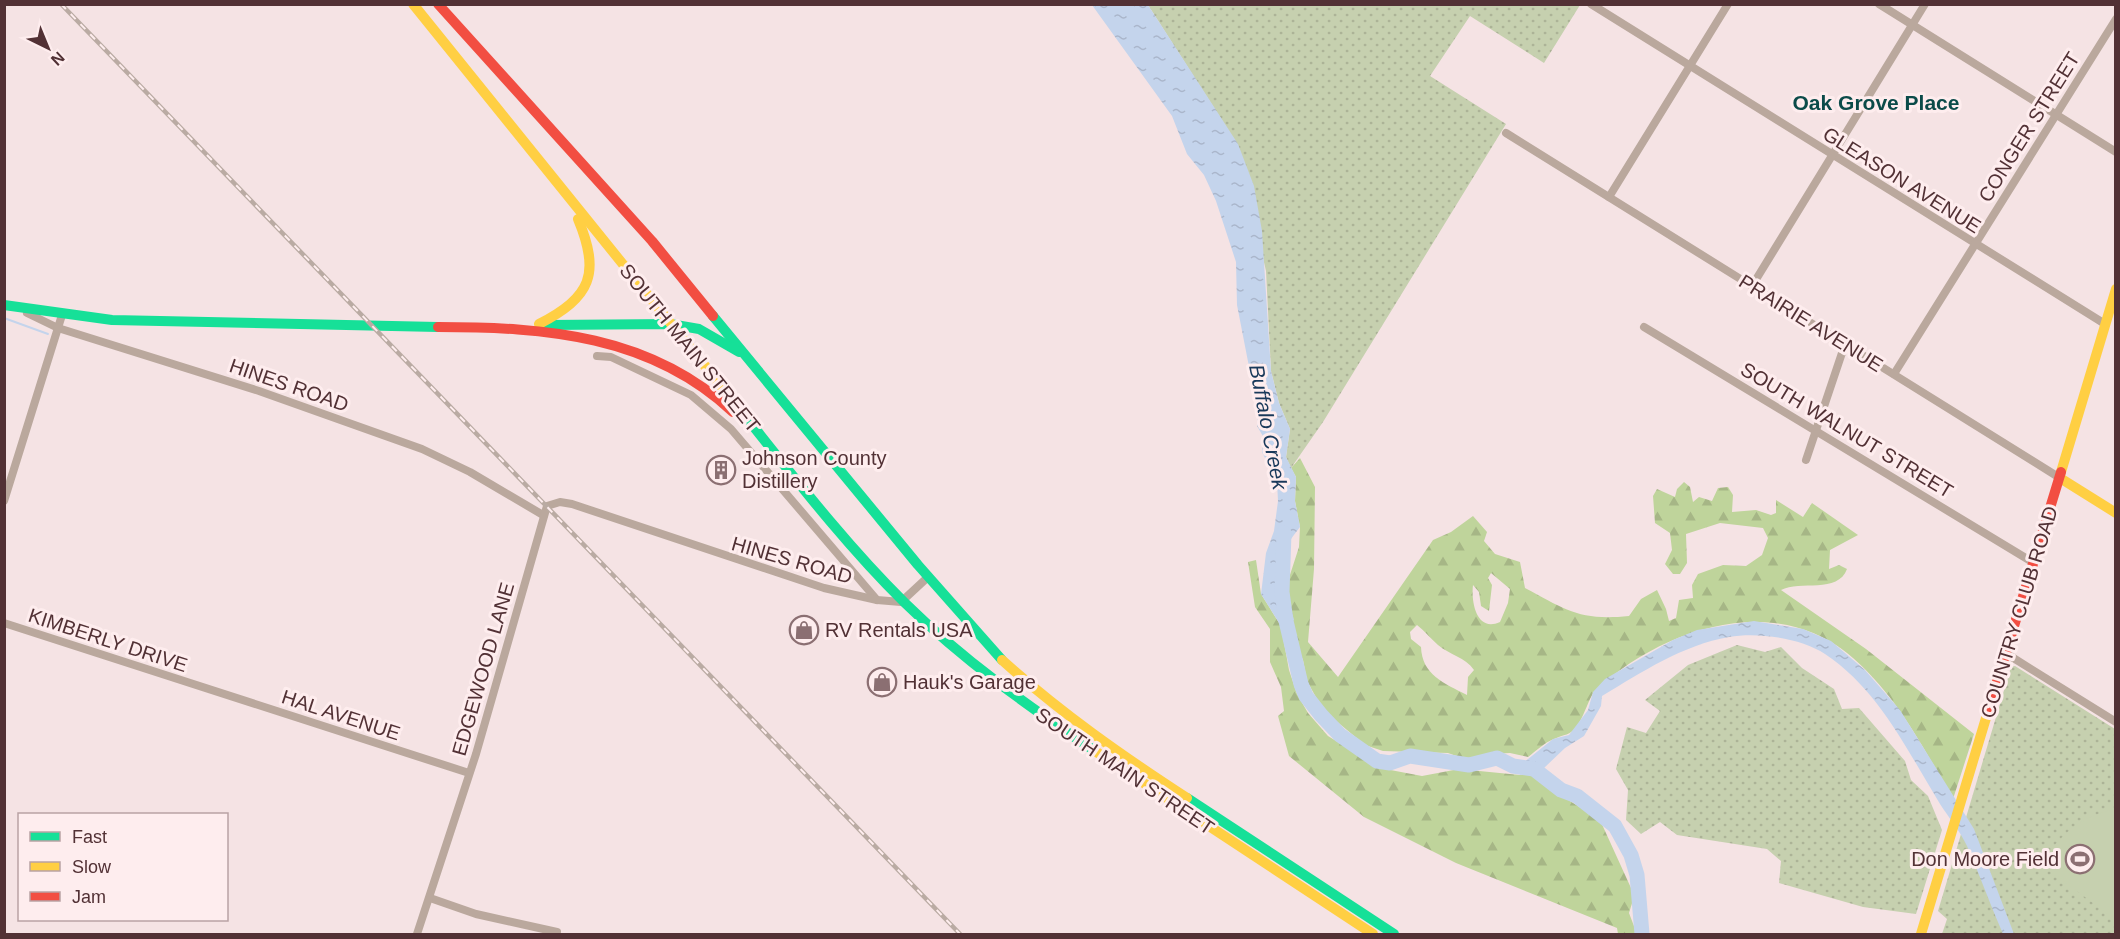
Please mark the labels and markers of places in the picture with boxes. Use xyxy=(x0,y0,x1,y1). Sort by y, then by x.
place label: Johnson County Distillery xyxy=(742,447,887,492)
building icon: Johnson County Distillery xyxy=(705,454,737,486)
shop icon: RV Rentals USA xyxy=(788,614,820,646)
place label: RV Rentals USA xyxy=(825,619,973,641)
shop icon: Hauk's Garage xyxy=(866,666,898,698)
place label: Hauk's Garage xyxy=(903,671,1036,693)
sports icon: Don Moore Field xyxy=(2064,843,2096,875)
place label: Don Moore Field xyxy=(1911,848,2059,870)

